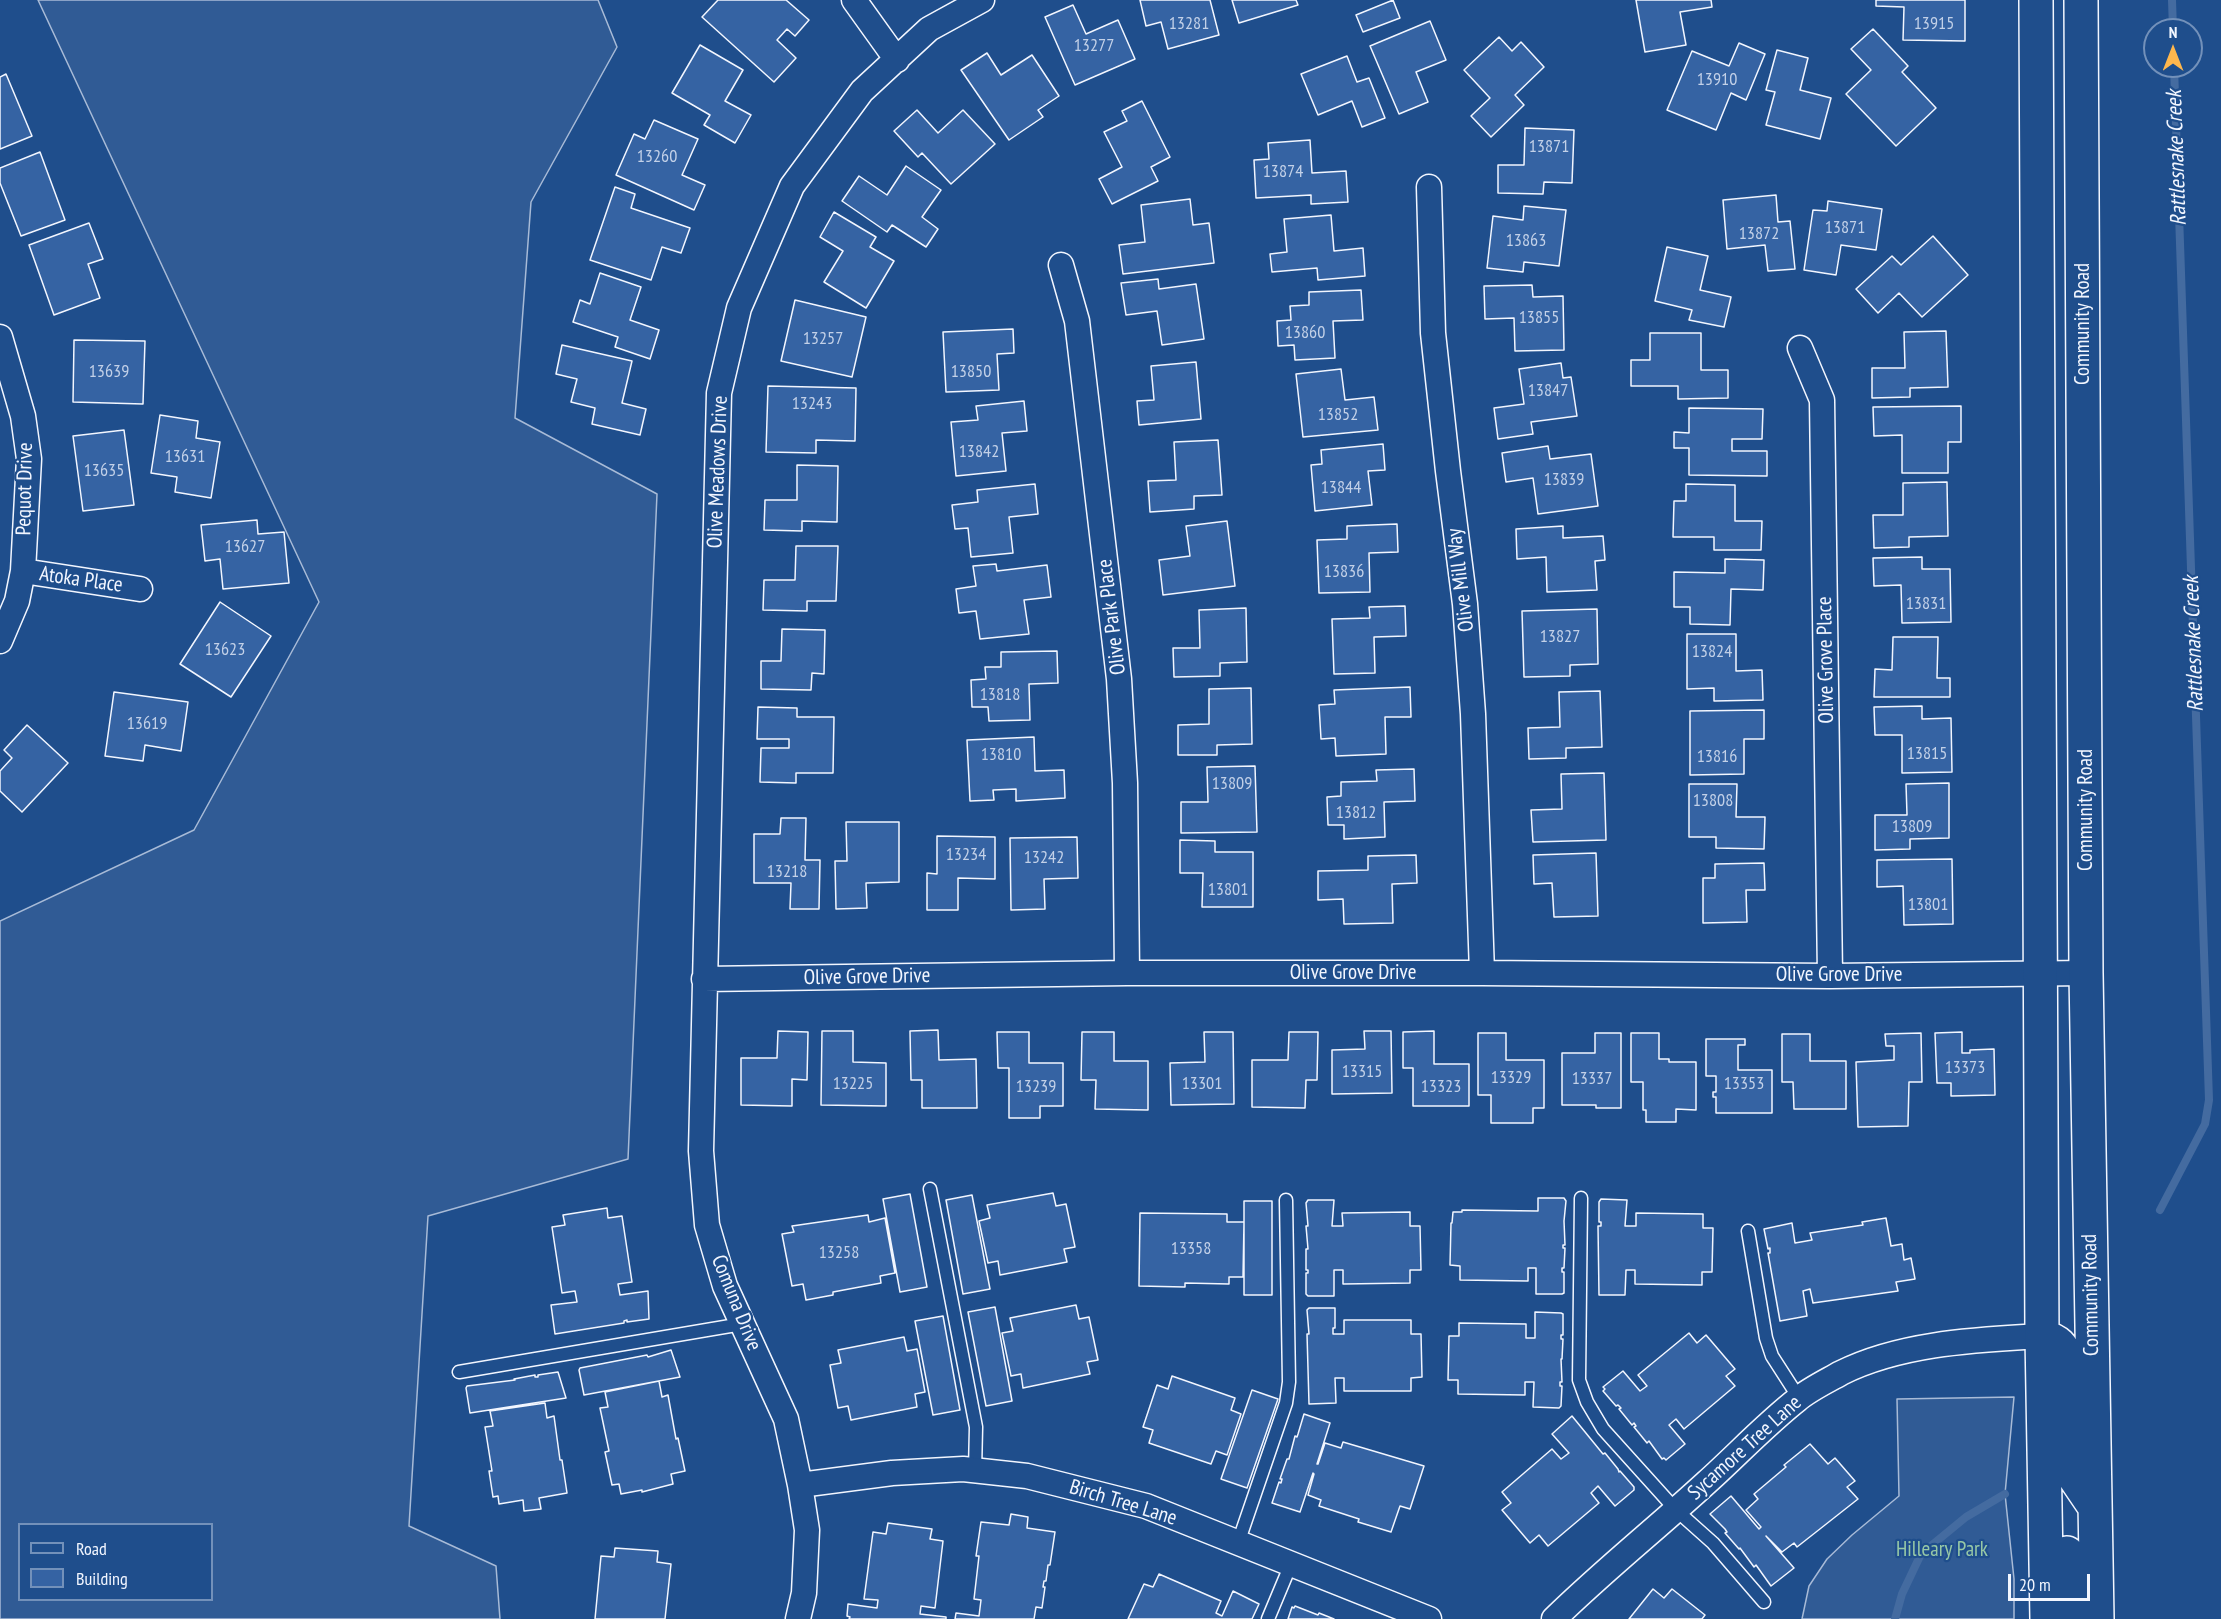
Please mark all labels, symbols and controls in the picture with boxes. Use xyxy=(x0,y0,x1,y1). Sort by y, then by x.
house number: 13281 xyxy=(1169,13,1209,35)
house number: 13915 xyxy=(1914,13,1954,35)
north arrow xyxy=(2143,18,2203,78)
text: N xyxy=(2169,22,2177,42)
house number: 13277 xyxy=(1074,35,1114,57)
house number: 13910 xyxy=(1697,69,1737,91)
water label: Rattlesnake Creek xyxy=(2161,90,2193,226)
house number: 13871 xyxy=(1529,136,1569,158)
house number: 13260 xyxy=(637,146,677,168)
house number: 13874 xyxy=(1263,161,1303,183)
house number: 13871 xyxy=(1825,217,1865,239)
house number: 13872 xyxy=(1739,223,1779,245)
house number: 13863 xyxy=(1506,230,1546,252)
street label: Community Road xyxy=(2070,263,2096,385)
house number: 13855 xyxy=(1519,307,1559,329)
house number: 13860 xyxy=(1285,322,1325,344)
house number: 13257 xyxy=(803,328,843,350)
house number: 13639 xyxy=(89,361,129,383)
house number: 13850 xyxy=(951,361,991,383)
house number: 13847 xyxy=(1528,380,1568,402)
house number: 13243 xyxy=(792,393,832,415)
street label: Olive Meadows Drive xyxy=(703,395,733,549)
house number: 13852 xyxy=(1318,404,1358,426)
house number: 13842 xyxy=(959,441,999,463)
street label: Pequot Drive xyxy=(12,442,38,536)
house number: 13631 xyxy=(165,446,205,468)
house number: 13635 xyxy=(84,460,124,482)
house number: 13839 xyxy=(1544,469,1584,491)
house number: 13844 xyxy=(1321,477,1361,499)
street label: Olive Mill Way xyxy=(1442,527,1480,633)
house number: 13627 xyxy=(225,536,265,558)
street label: Olive Park Place xyxy=(1092,558,1132,676)
house number: 13836 xyxy=(1324,561,1364,583)
street label: Atoka Place xyxy=(38,562,124,598)
water label: Rattlesnake Creek xyxy=(2178,576,2210,712)
house number: 13831 xyxy=(1906,593,1946,615)
street label: Olive Grove Place xyxy=(1812,596,1840,724)
house number: 13827 xyxy=(1540,626,1580,648)
house number: 13623 xyxy=(205,639,245,661)
house number: 13824 xyxy=(1692,641,1732,663)
house number: 13818 xyxy=(980,684,1020,706)
house number: 13619 xyxy=(127,713,167,735)
house number: 13815 xyxy=(1907,743,1947,765)
house number: 13810 xyxy=(981,744,1021,766)
house number: 13816 xyxy=(1697,746,1737,768)
street label: Community Road xyxy=(2073,749,2099,871)
house number: 13809 xyxy=(1212,773,1252,795)
house number: 13808 xyxy=(1693,790,1733,812)
house number: 13812 xyxy=(1336,802,1376,824)
house number: 13809 xyxy=(1892,816,1932,838)
house number: 13234 xyxy=(946,844,986,866)
house number: 13242 xyxy=(1024,847,1064,869)
house number: 13218 xyxy=(767,861,807,883)
house number: 13801 xyxy=(1208,879,1248,901)
house number: 13801 xyxy=(1908,894,1948,916)
street label: Olive Grove Drive xyxy=(1290,960,1416,986)
street label: Olive Grove Drive xyxy=(1776,962,1902,988)
street label: Olive Grove Drive xyxy=(803,963,931,991)
house number: 13373 xyxy=(1945,1057,1985,1079)
house number: 13315 xyxy=(1342,1061,1382,1083)
house number: 13329 xyxy=(1491,1067,1531,1089)
house number: 13337 xyxy=(1572,1068,1612,1090)
house number: 13225 xyxy=(833,1073,873,1095)
house number: 13301 xyxy=(1182,1073,1222,1095)
house number: 13353 xyxy=(1724,1073,1764,1095)
house number: 13239 xyxy=(1016,1076,1056,1098)
house number: 13323 xyxy=(1421,1076,1461,1098)
street label: Community Road xyxy=(2077,1234,2105,1356)
house number: 13358 xyxy=(1171,1238,1211,1260)
house number: 13258 xyxy=(819,1242,859,1264)
street label: Comuna Drive xyxy=(705,1251,767,1355)
street label: Sycamore Tree Lane xyxy=(1683,1390,1807,1506)
street label: Birch Tree Lane xyxy=(1066,1475,1180,1531)
legend xyxy=(18,1523,213,1601)
text: Road xyxy=(76,1537,107,1560)
park label: Hilleary Park xyxy=(1896,1537,1988,1563)
scale bar xyxy=(2011,1562,2094,1600)
text: Building xyxy=(76,1567,128,1590)
text: 20 m xyxy=(2019,1573,2051,1596)

